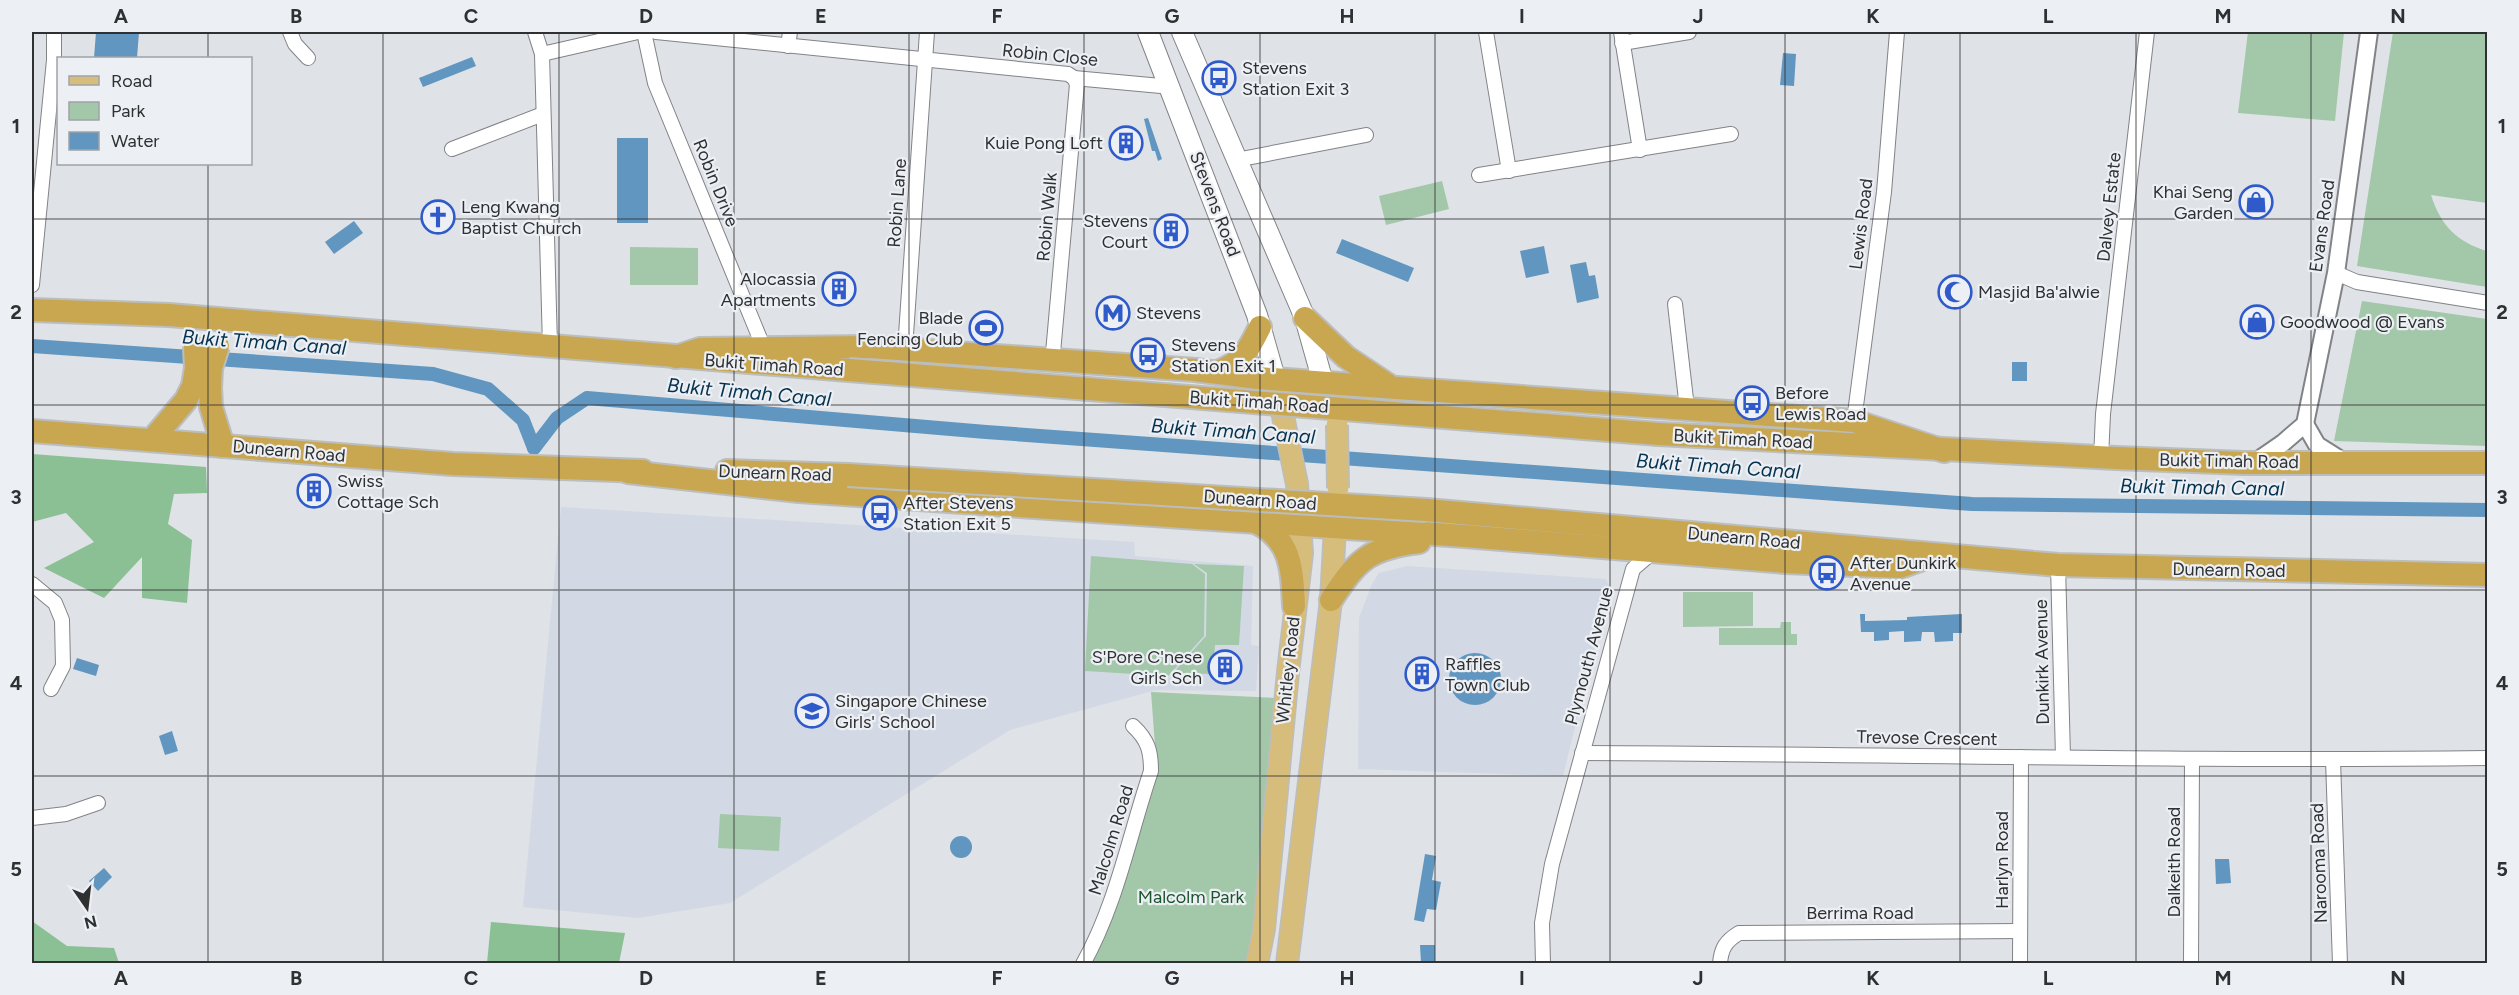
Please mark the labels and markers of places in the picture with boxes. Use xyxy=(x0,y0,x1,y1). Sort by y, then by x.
place label: Stevens Station Exit 3 xyxy=(1242,57,1349,100)
bus stop icon: Stevens Station Exit 3 xyxy=(1201,60,1237,96)
building icon: Kuie Pong Loft xyxy=(1108,125,1144,161)
place label: Kuie Pong Loft xyxy=(985,132,1103,154)
place label: Khai Seng Garden xyxy=(2153,181,2233,224)
shop icon: Khai Seng Garden xyxy=(2238,184,2274,220)
place label: Leng Kwang Baptist Church xyxy=(461,196,581,239)
church icon: Leng Kwang Baptist Church xyxy=(420,199,456,235)
place label: Stevens Court xyxy=(1083,210,1148,253)
building icon: Stevens Court xyxy=(1153,213,1189,249)
place label: Alocassia Apartments xyxy=(721,268,816,311)
building icon: Alocassia Apartments xyxy=(821,271,857,307)
mosque icon: Masjid Ba'alwie xyxy=(1937,274,1973,310)
place label: Masjid Ba'alwie xyxy=(1978,281,2100,303)
metro station icon: Stevens xyxy=(1095,295,1131,331)
place label: Stevens xyxy=(1136,302,1201,324)
shop icon: Goodwood @ Evans xyxy=(2239,304,2275,340)
place label: Blade Fencing Club xyxy=(857,307,963,350)
sports icon: Blade Fencing Club xyxy=(968,310,1004,346)
place label: Goodwood @ Evans xyxy=(2280,311,2445,333)
place label: Stevens Station Exit 1 xyxy=(1171,334,1276,377)
bus stop icon: Stevens Station Exit 1 xyxy=(1130,337,1166,373)
place label: Before Lewis Road xyxy=(1775,382,1867,425)
bus stop icon: Before Lewis Road xyxy=(1734,385,1770,421)
place label: Swiss Cottage Sch xyxy=(337,470,439,513)
building icon: Swiss Cottage Sch xyxy=(296,473,332,509)
place label: After Stevens Station Exit 5 xyxy=(903,492,1014,535)
bus stop icon: After Stevens Station Exit 5 xyxy=(862,495,898,531)
place label: After Dunkirk Avenue xyxy=(1850,552,1956,595)
bus stop icon: After Dunkirk Avenue xyxy=(1809,555,1845,591)
place label: S'Pore C'nese Girls Sch xyxy=(1092,646,1202,689)
building icon: S'Pore C'nese Girls Sch xyxy=(1207,649,1243,685)
place label: Raffles Town Club xyxy=(1445,653,1530,696)
building icon: Raffles Town Club xyxy=(1404,656,1440,692)
place label: Singapore Chinese Girls' School xyxy=(835,690,987,733)
school or university icon: Singapore Chinese Girls' School xyxy=(794,693,830,729)

